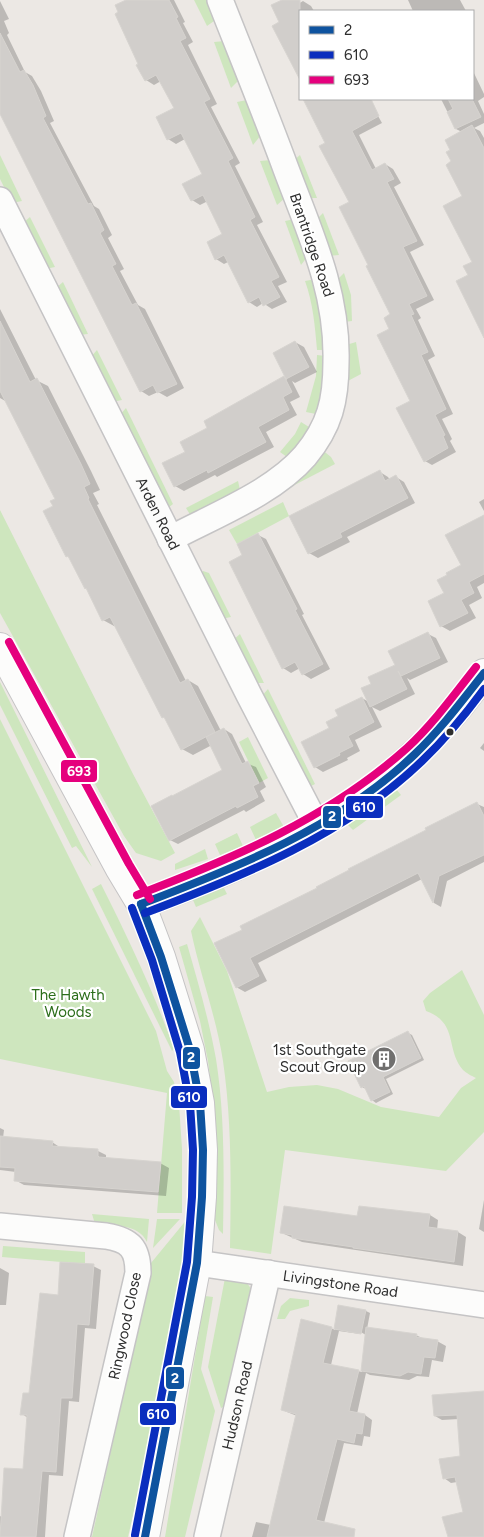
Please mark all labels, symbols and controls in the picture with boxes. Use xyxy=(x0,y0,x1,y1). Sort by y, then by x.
legend xyxy=(299,10,474,100)
text: 2 xyxy=(344,21,352,39)
text: 610 xyxy=(344,46,368,64)
text: 693 xyxy=(344,71,369,89)
street label: Brantridge Road xyxy=(286,191,338,299)
street label: Arden Road xyxy=(132,474,183,553)
unlabelled marker xyxy=(445,727,455,737)
line badge: 693 xyxy=(60,759,98,783)
text: 693 xyxy=(67,763,91,780)
line badge: 610 xyxy=(345,795,384,819)
text: 610 xyxy=(352,799,376,816)
line badge: 2 xyxy=(322,805,342,829)
text: 2 xyxy=(328,808,336,825)
park label: The Hawth Woods xyxy=(31,986,105,1021)
place label: 1st Southgate Scout Group xyxy=(273,1041,366,1076)
line badge: 2 xyxy=(182,1046,201,1070)
building icon: 1st Southgate Scout Group xyxy=(371,1046,397,1072)
text: 2 xyxy=(187,1049,195,1066)
line badge: 610 xyxy=(170,1085,208,1109)
text: 610 xyxy=(177,1089,201,1106)
street label: Livingstone Road xyxy=(282,1267,399,1301)
street label: Ringwood Close xyxy=(105,1271,145,1381)
street label: Hudson Road xyxy=(218,1359,256,1452)
line badge: 2 xyxy=(165,1366,185,1390)
text: 2 xyxy=(171,1370,179,1387)
line badge: 610 xyxy=(139,1402,177,1426)
text: 610 xyxy=(146,1406,170,1423)

